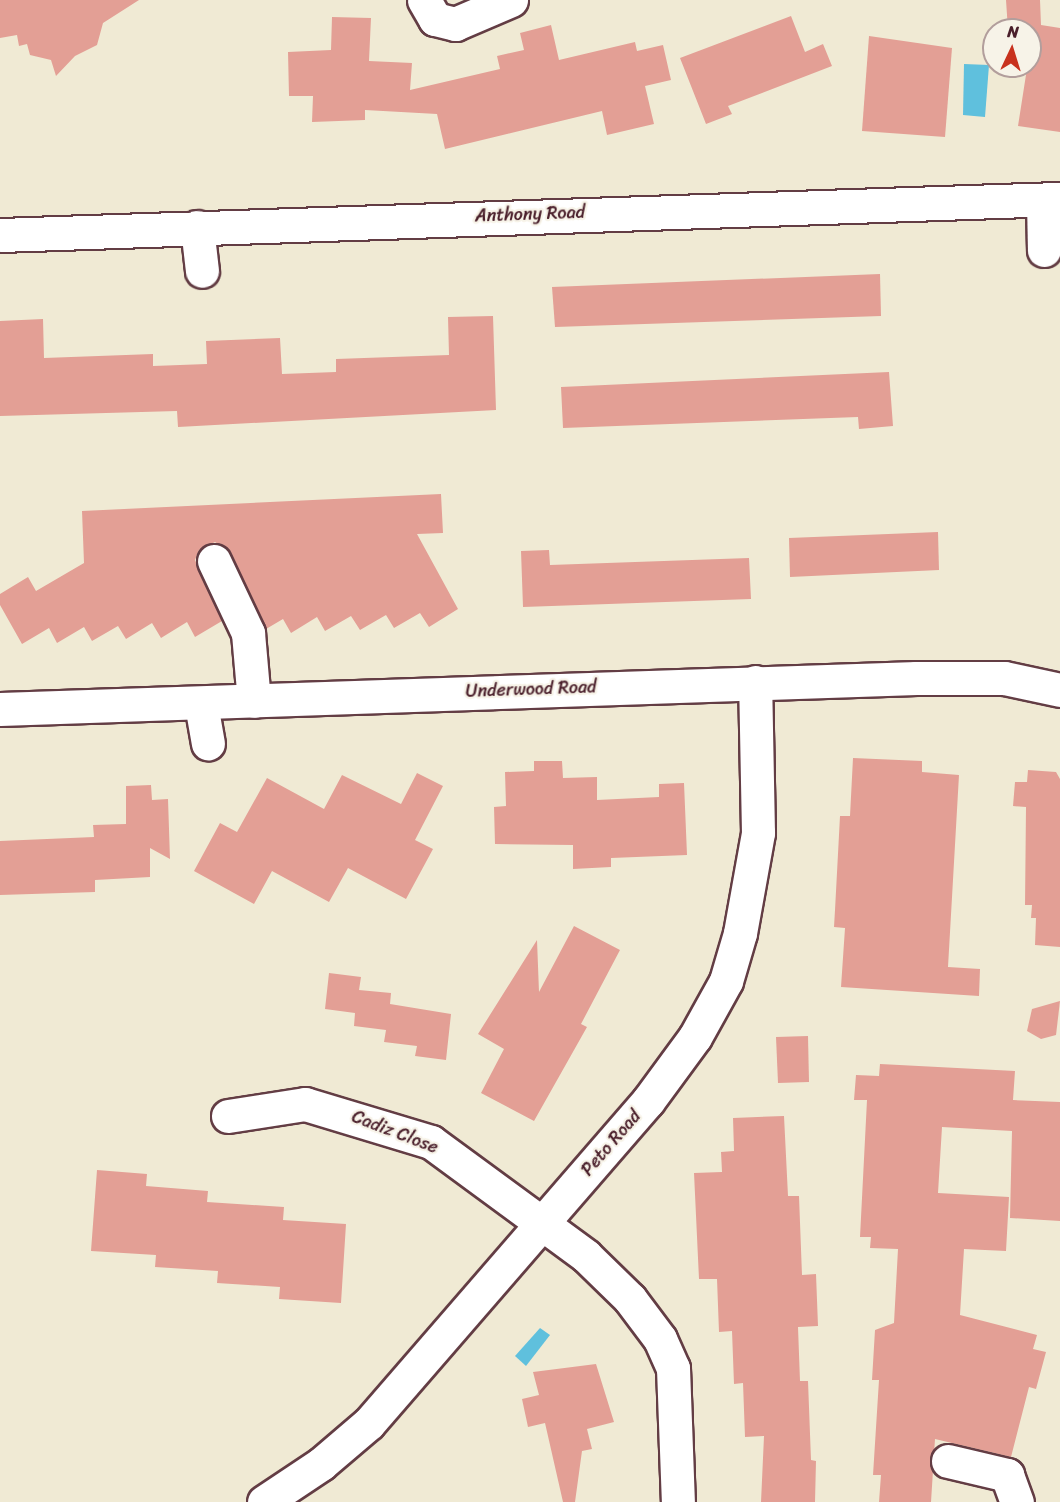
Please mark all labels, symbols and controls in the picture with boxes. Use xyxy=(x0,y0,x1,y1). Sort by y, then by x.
text: N xyxy=(1007,17,1020,46)
north arrow xyxy=(982,18,1042,78)
street label: Anthony Road xyxy=(475,201,585,227)
street label: Underwood Road xyxy=(465,676,597,702)
street label: Cadiz Close xyxy=(349,1106,441,1158)
street label: Peto Road xyxy=(576,1106,646,1180)

